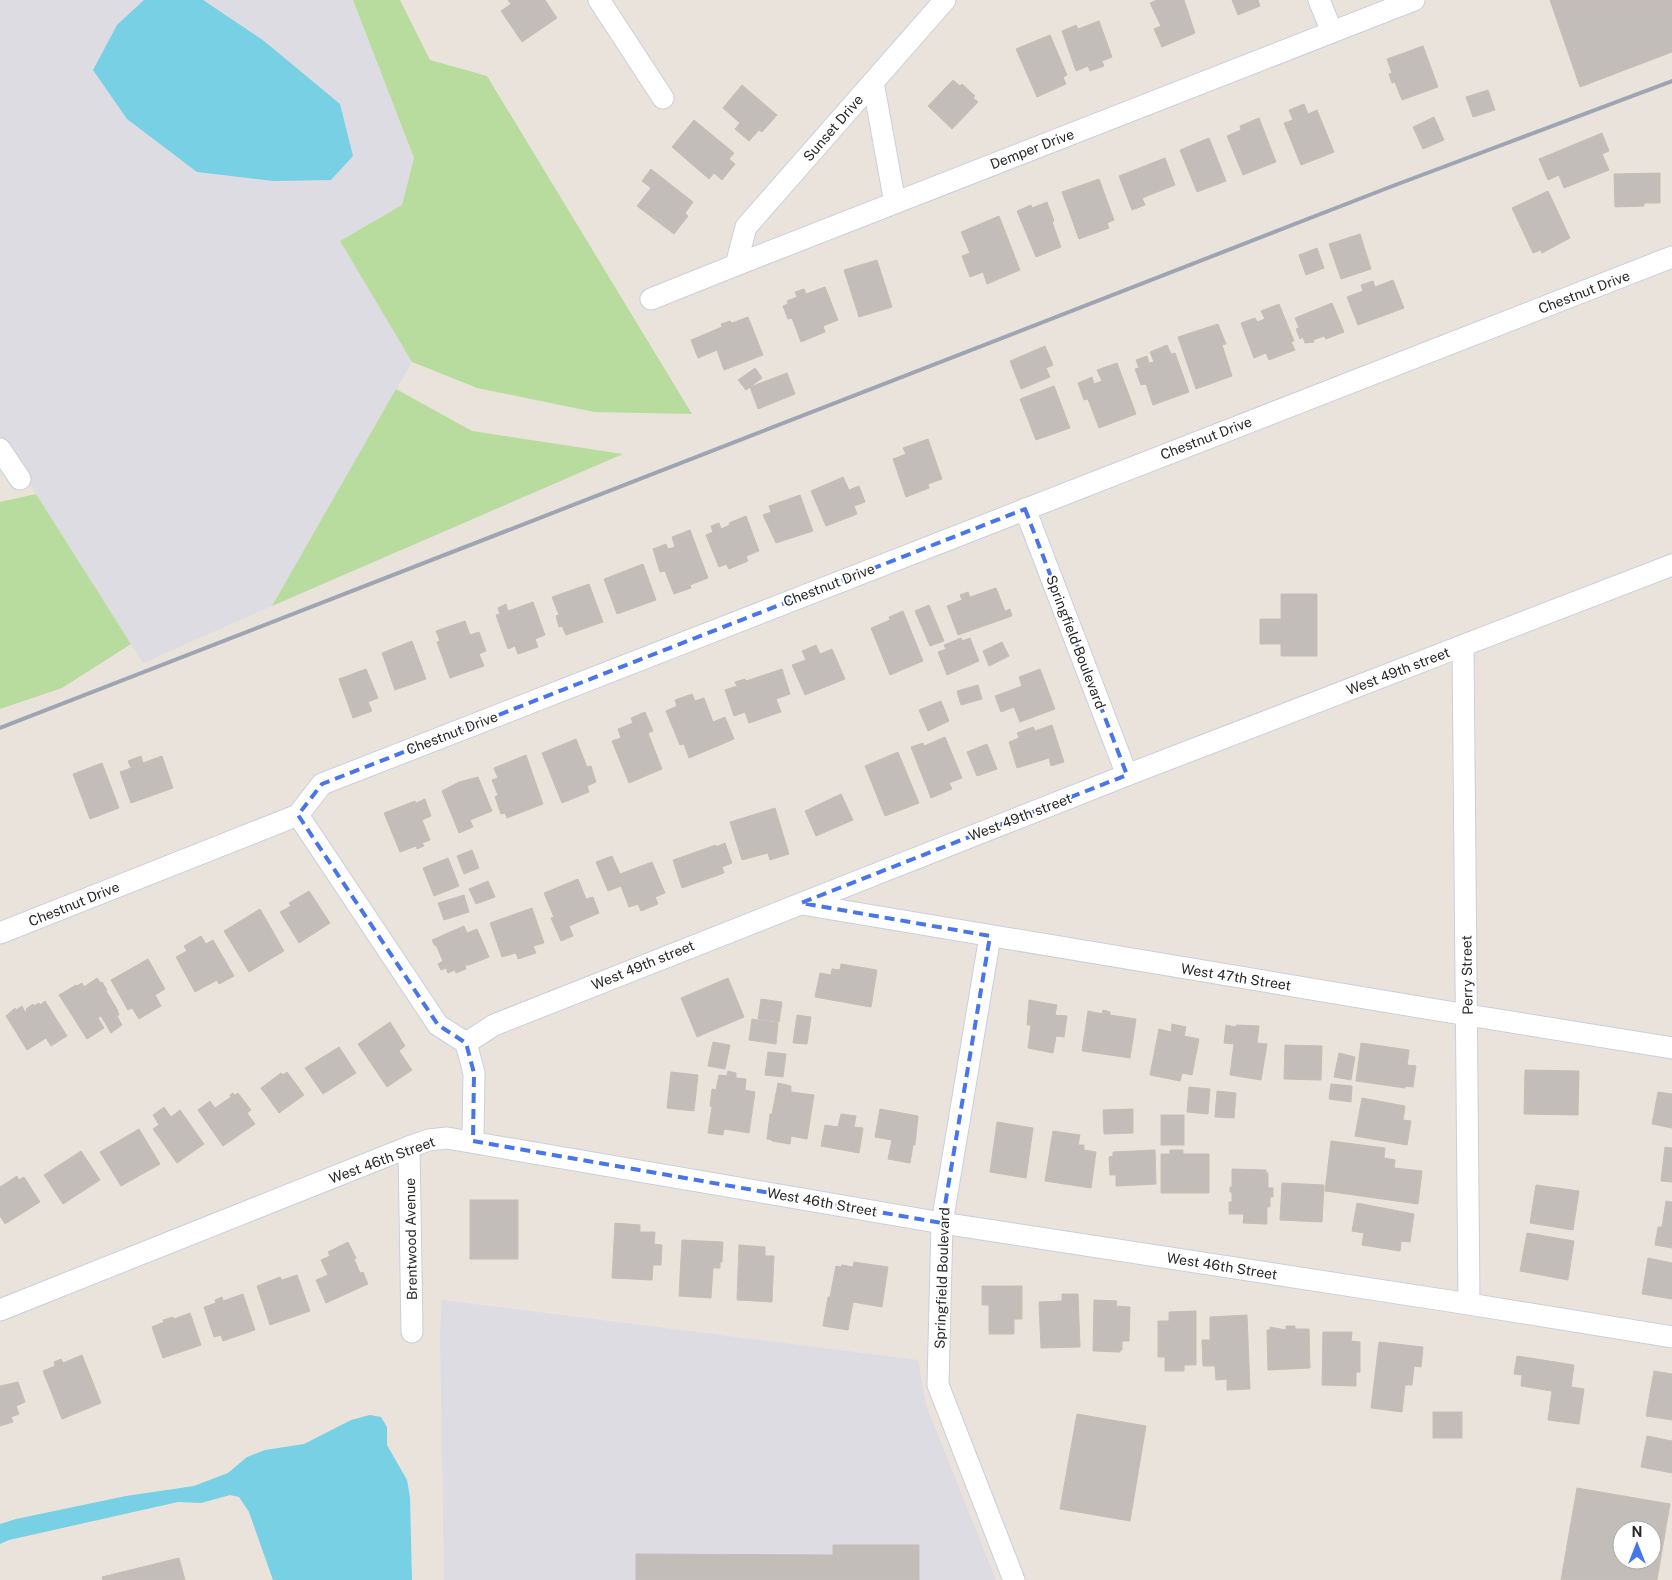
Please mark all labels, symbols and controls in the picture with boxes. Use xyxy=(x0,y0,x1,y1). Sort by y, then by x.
street label: Sunset Drive xyxy=(800,92,866,164)
street label: Demper Drive xyxy=(988,126,1076,172)
street label: Chestnut Drive xyxy=(1536,267,1632,317)
street label: Chestnut Drive xyxy=(1158,413,1254,463)
street label: Chestnut Drive xyxy=(781,560,877,610)
street label: Springfield Boulevard xyxy=(1043,573,1109,711)
street label: West 49th street xyxy=(1344,644,1452,698)
street label: Chestnut Drive xyxy=(404,708,500,758)
street label: West 49th street xyxy=(966,790,1074,844)
street label: Chestnut Drive xyxy=(26,878,122,929)
street label: Perry Street xyxy=(1458,935,1476,1015)
street label: West 49th street xyxy=(589,937,697,993)
street label: West 47th Street xyxy=(1180,960,1292,994)
street label: West 46th Street xyxy=(327,1133,437,1187)
street label: Brentwood Avenue xyxy=(402,1178,420,1300)
street label: West 46th Street xyxy=(766,1184,878,1220)
street label: Springfield Boulevard xyxy=(932,1207,952,1349)
street label: West 46th Street xyxy=(1166,1249,1278,1283)
north arrow xyxy=(1612,1520,1662,1570)
text: N xyxy=(1632,1524,1642,1540)

